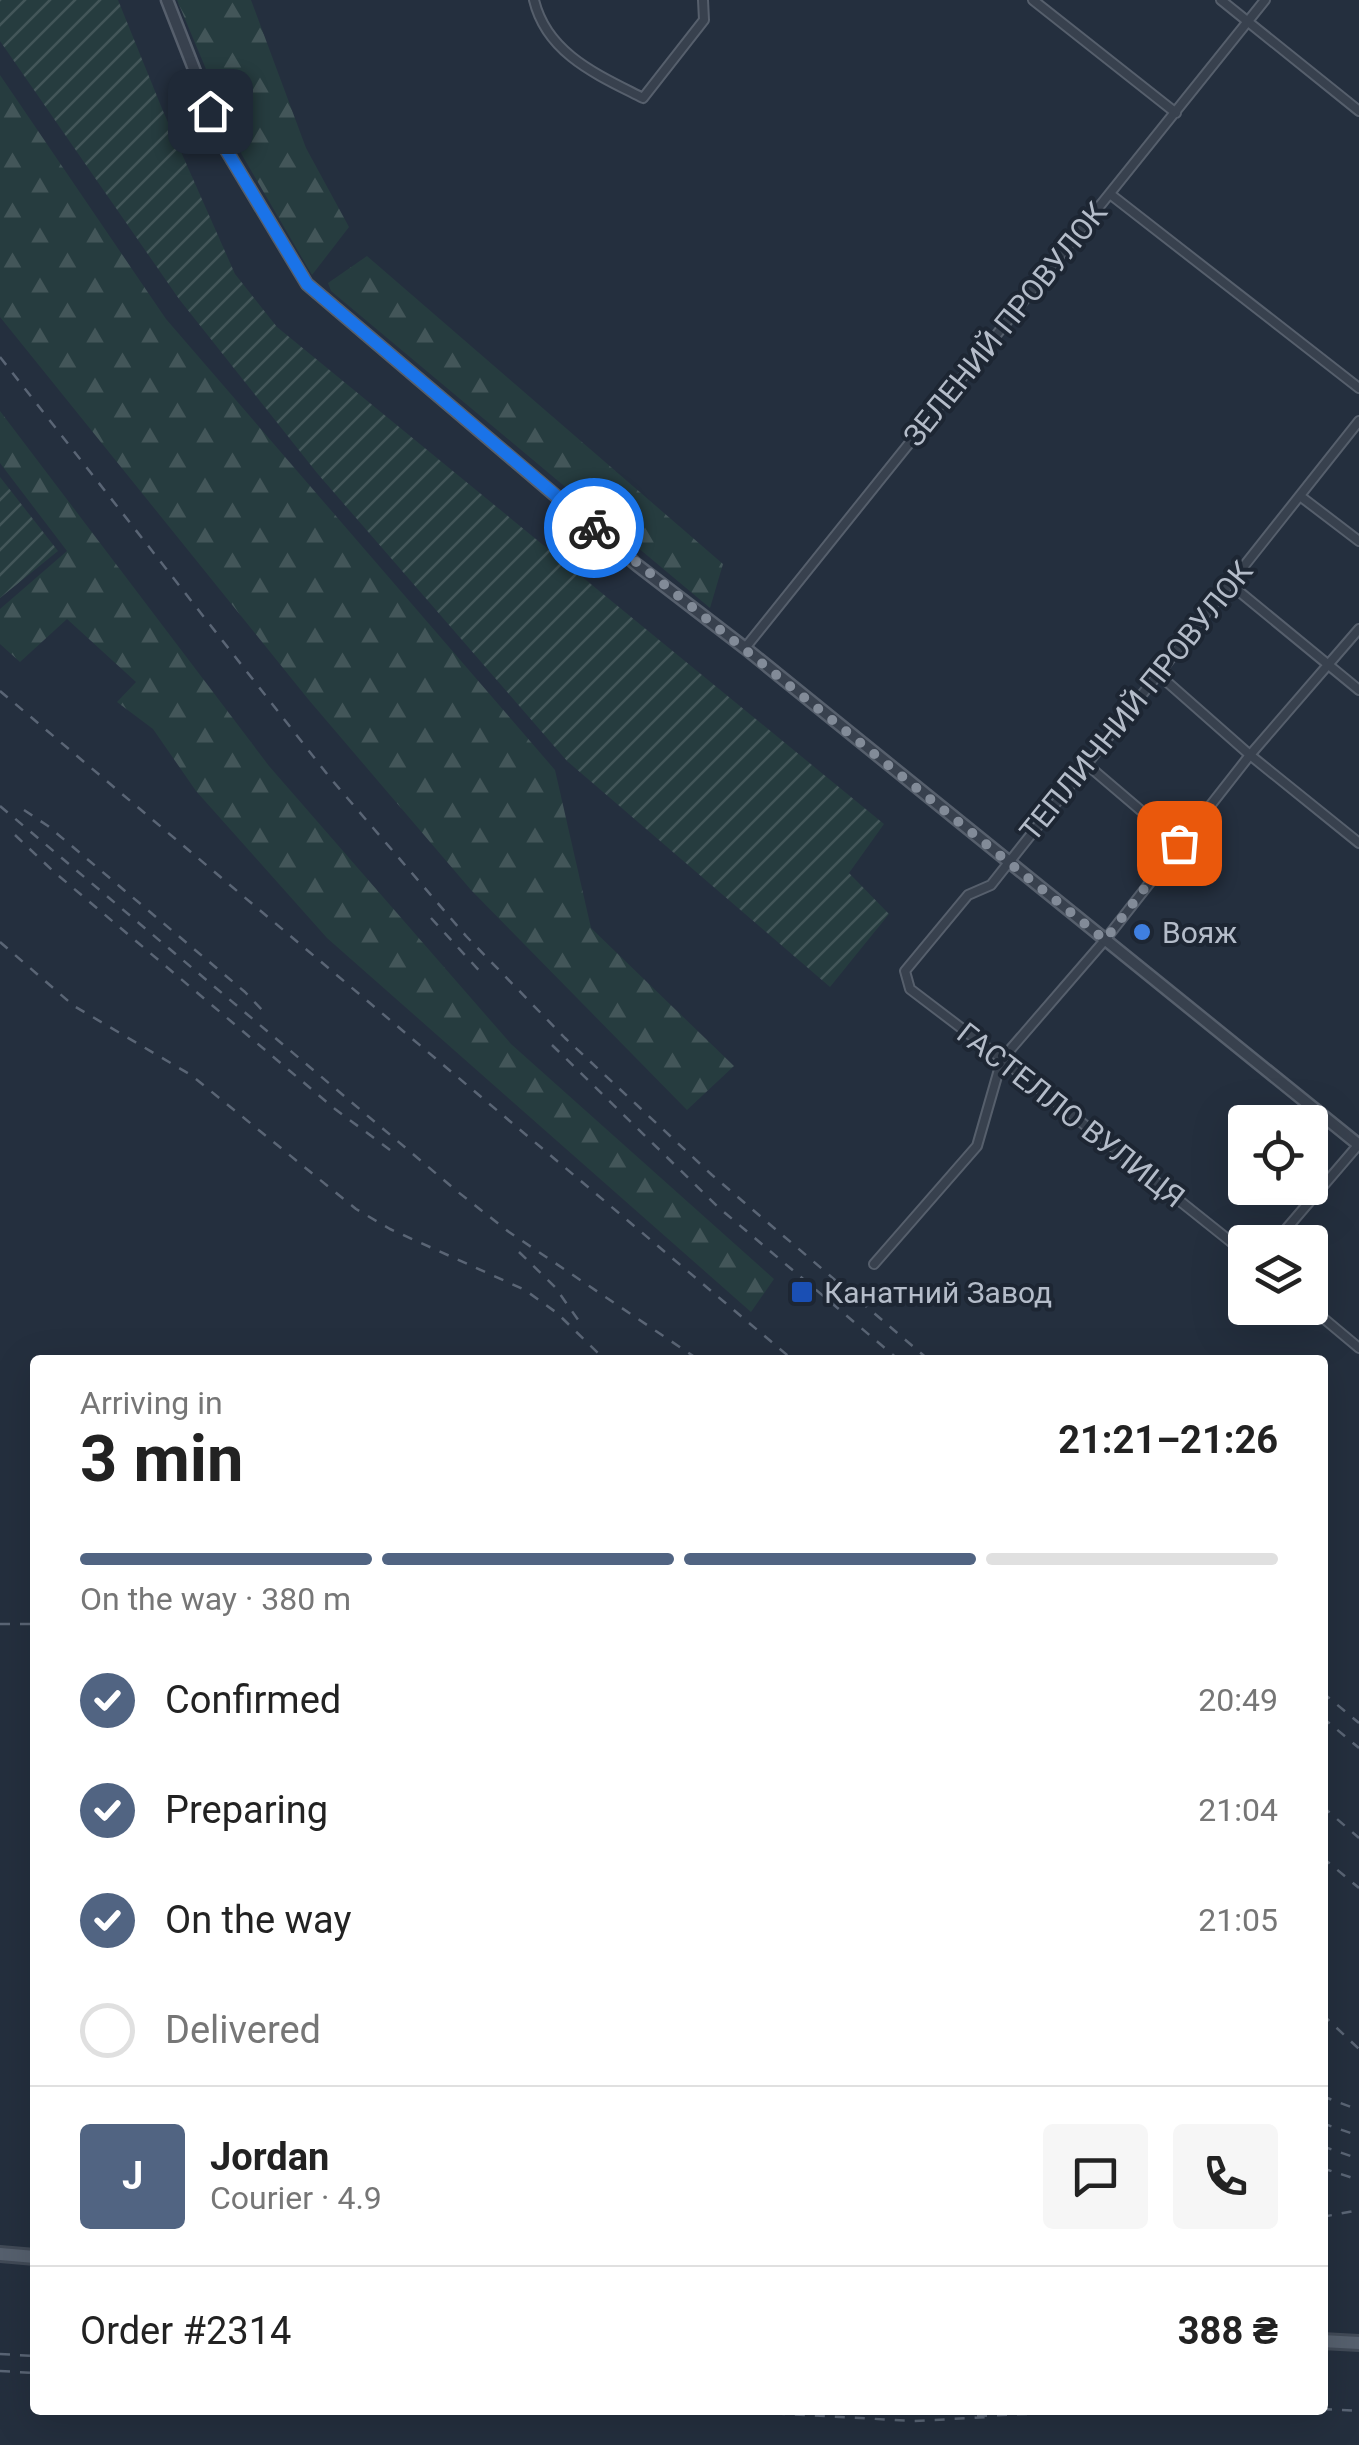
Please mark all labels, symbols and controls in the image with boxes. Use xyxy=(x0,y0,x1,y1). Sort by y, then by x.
pin xyxy=(168,69,253,154)
icon: home xyxy=(183,84,238,139)
street label: ЗЕЛЕНИЙ ПРОВУЛОК xyxy=(896,194,1115,453)
courier xyxy=(544,478,644,578)
icon: bike xyxy=(567,501,622,556)
street label: ТЕПЛИЧНИЙ ПРОВУЛОК xyxy=(1012,554,1260,848)
pin xyxy=(1137,801,1222,886)
icon: bag xyxy=(1152,816,1207,871)
place label: Вояж xyxy=(1162,915,1237,950)
marker: Вояж xyxy=(1131,921,1153,943)
street label: ГАСТЕЛЛО ВУЛИЦЯ xyxy=(951,1016,1191,1214)
map controls xyxy=(1228,1105,1328,1325)
button: locate xyxy=(1228,1105,1328,1205)
button: layers xyxy=(1228,1225,1328,1325)
place label: Канатний Завод xyxy=(824,1275,1052,1310)
marker: Канатний Завод xyxy=(789,1279,815,1305)
text: Arriving in xyxy=(80,1384,223,1422)
text: 21:21–21:26 xyxy=(1058,1418,1278,1462)
text: 3 min xyxy=(80,1421,243,1497)
text: On the way · 380 m xyxy=(80,1580,351,1618)
icon: check xyxy=(80,1673,135,1728)
text: Confirmed xyxy=(165,1678,341,1722)
text: 20:49 xyxy=(1198,1681,1278,1719)
icon: check xyxy=(80,1783,135,1838)
text: Preparing xyxy=(165,1788,328,1832)
text: 21:04 xyxy=(1198,1791,1278,1829)
icon: check xyxy=(80,1893,135,1948)
text: On the way xyxy=(165,1898,351,1942)
text: 21:05 xyxy=(1198,1901,1278,1939)
text: Delivered xyxy=(165,2008,321,2052)
button: chat xyxy=(1043,2124,1148,2229)
button: phone xyxy=(1173,2124,1278,2229)
text: Jordan xyxy=(210,2135,329,2179)
text: J xyxy=(122,2154,143,2198)
text: Courier · 4.9 xyxy=(210,2179,382,2217)
text: Order #2314 xyxy=(80,2309,291,2353)
text: 388 ₴ xyxy=(1178,2309,1278,2353)

